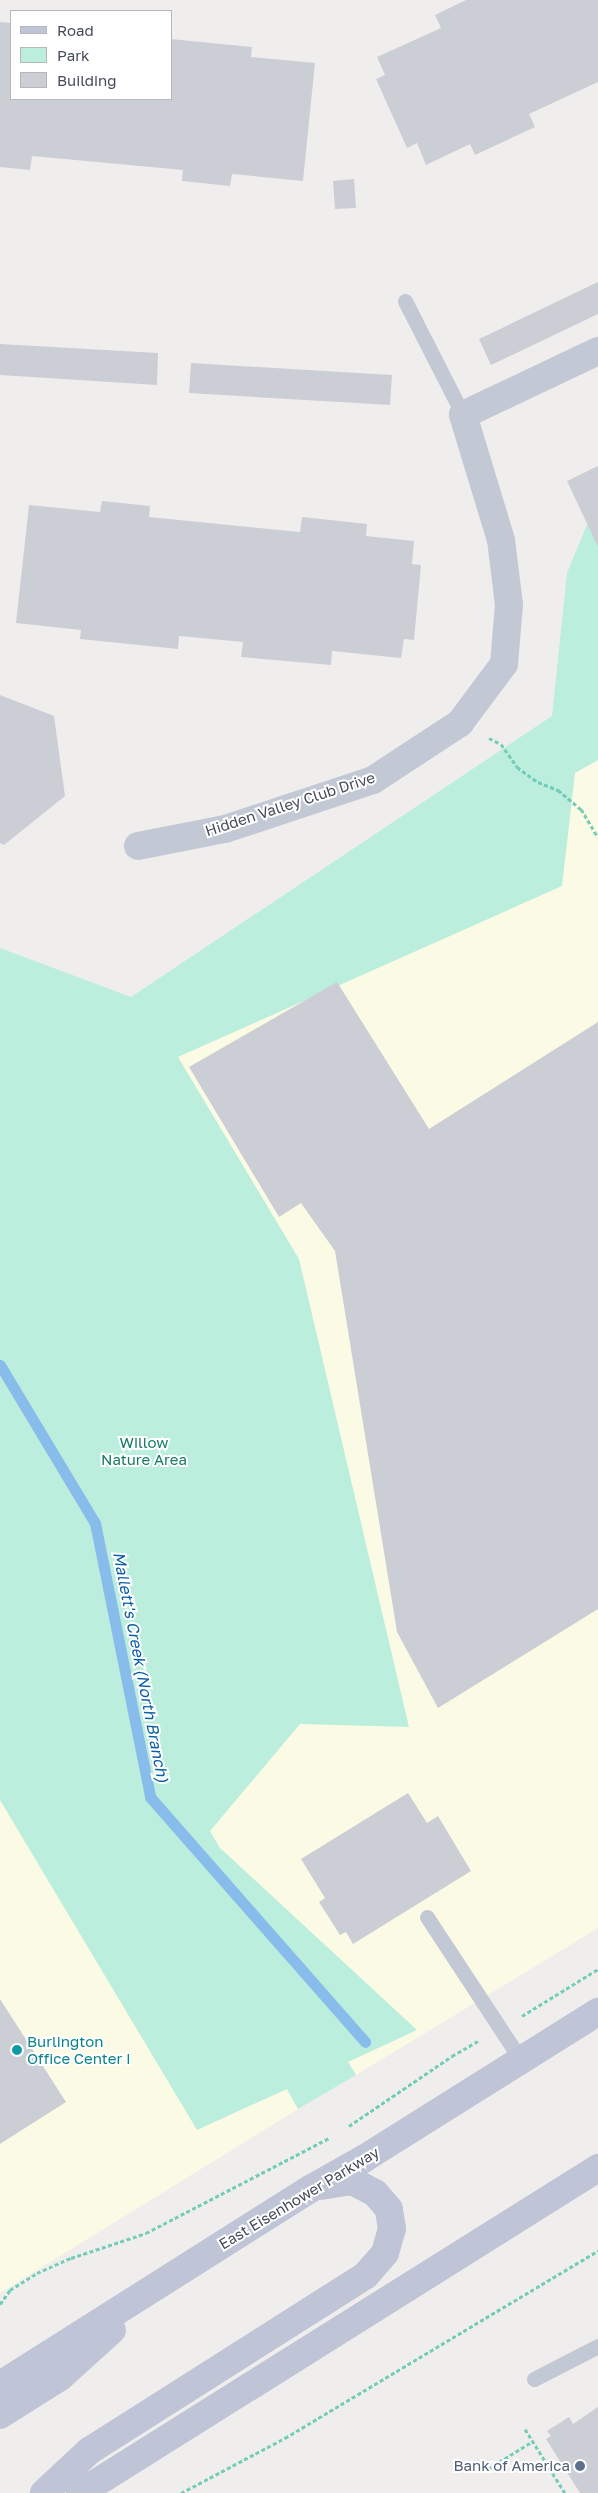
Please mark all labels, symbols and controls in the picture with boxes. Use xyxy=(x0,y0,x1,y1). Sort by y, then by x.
legend xyxy=(10,10,172,100)
text: Road xyxy=(57,21,94,39)
text: Park xyxy=(57,46,89,64)
text: Building xyxy=(57,71,117,89)
street label: Hidden Valley Club Drive xyxy=(203,768,377,840)
park label: Willow Nature Area xyxy=(101,1433,187,1468)
water label: Mallett's Creek (North Branch) xyxy=(109,1550,173,1784)
place label: Burlington Office Center I xyxy=(27,2032,131,2067)
marker: Burlington Office Center I xyxy=(11,2044,23,2056)
street label: East Eisenhower Parkway xyxy=(216,2143,382,2253)
place label: Bank of America xyxy=(453,2457,570,2475)
marker: Bank of America xyxy=(574,2460,586,2472)

